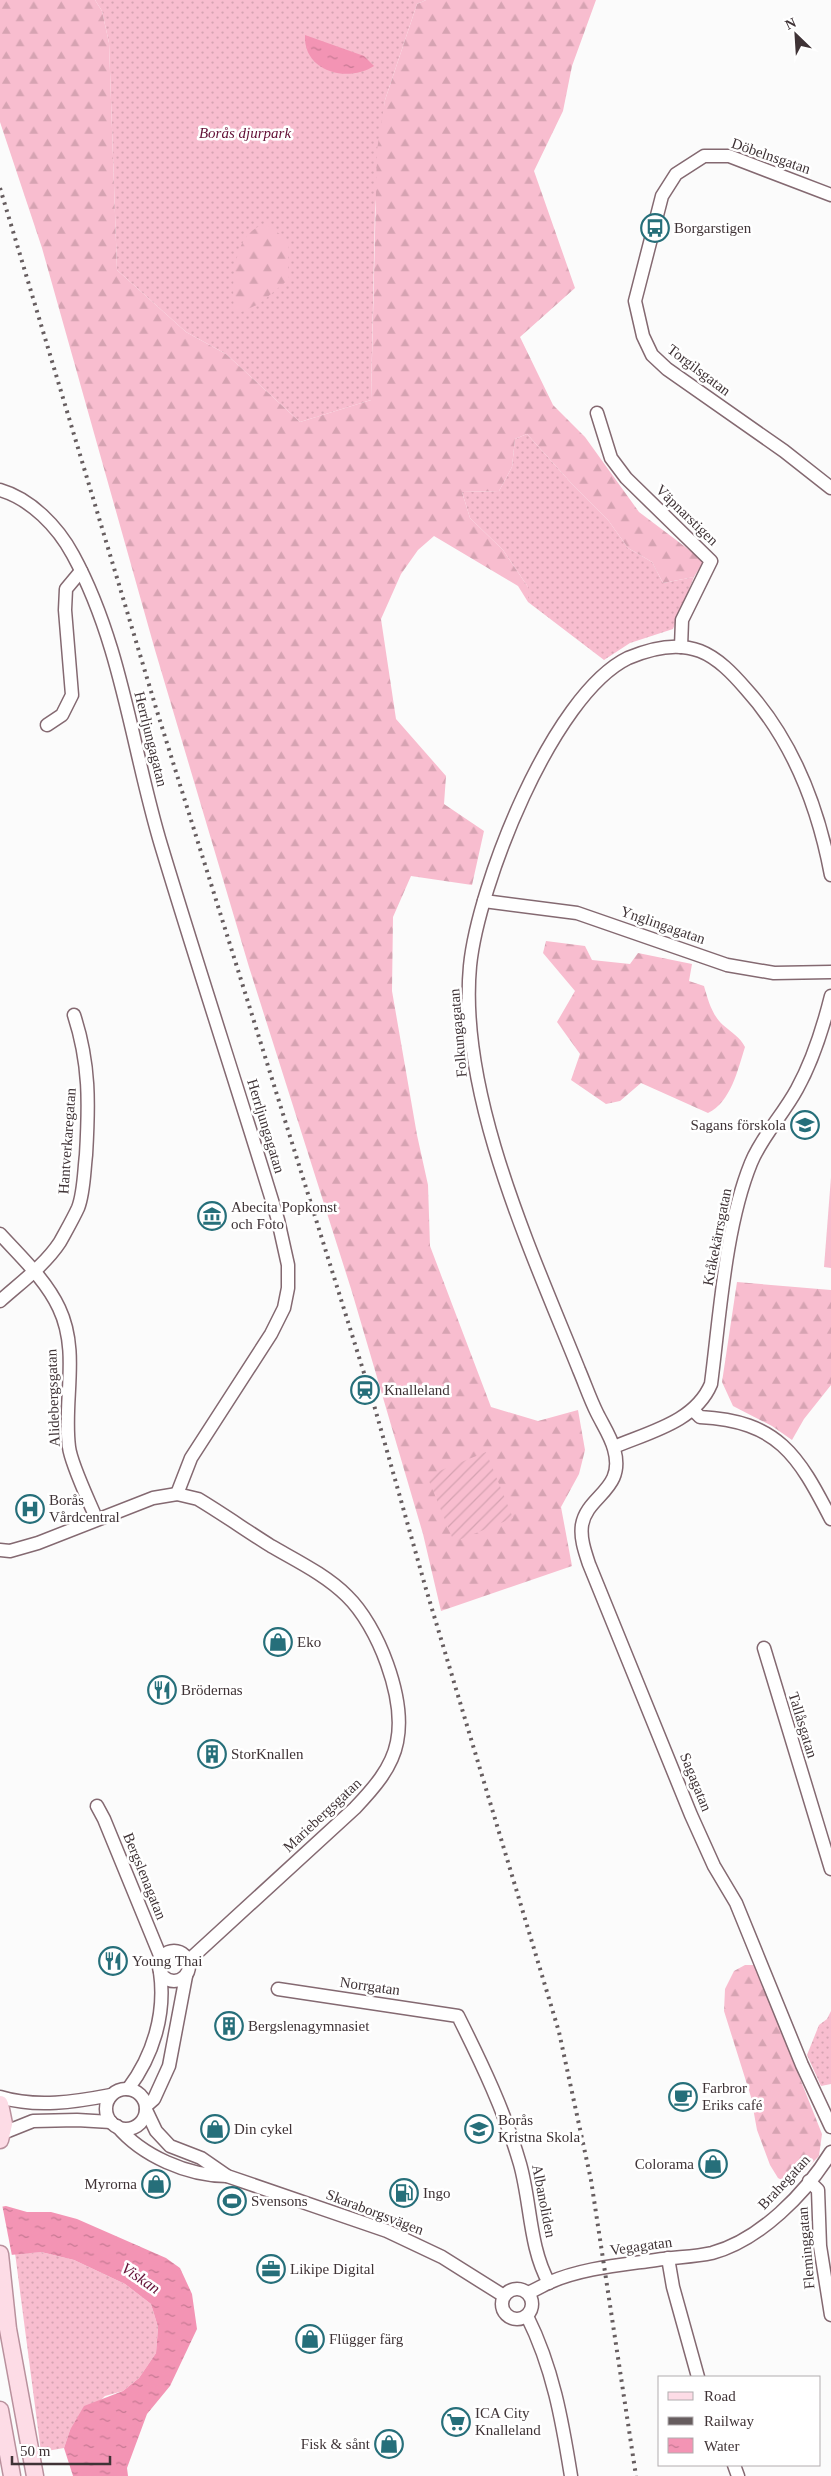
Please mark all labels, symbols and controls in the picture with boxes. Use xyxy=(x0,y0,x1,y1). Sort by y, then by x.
north arrow xyxy=(771,10,821,60)
text: N xyxy=(783,15,798,33)
park label: Borås djurpark xyxy=(199,125,291,141)
street label: Döbelnsgatan xyxy=(729,135,813,177)
bus stop icon: Borgarstigen xyxy=(640,213,670,243)
place label: Borgarstigen xyxy=(674,220,752,236)
street label: Torgilsgatan xyxy=(664,341,734,399)
street label: Väpnarstigen xyxy=(653,481,722,549)
street label: Herrljungagatan xyxy=(131,690,171,789)
street label: Ynglingagatan xyxy=(619,903,708,947)
street label: Folkungagatan xyxy=(446,987,470,1078)
street label: Herrljungagatan xyxy=(244,1077,288,1175)
street label: Hantverkaregatan xyxy=(55,1087,79,1195)
school or university icon: Sagans förskola xyxy=(790,1110,820,1140)
place label: Sagans förskola xyxy=(691,1117,786,1133)
street label: Kråkekärrsgatan xyxy=(700,1186,734,1287)
place label: Abecita Popkonst och Foto xyxy=(231,1199,338,1232)
museum icon: Abecita Popkonst och Foto xyxy=(197,1201,227,1231)
street label: Alidebergsgatan xyxy=(43,1348,63,1447)
station icon: Knalleland xyxy=(350,1375,380,1405)
place label: Knalleland xyxy=(384,1382,450,1398)
place label: Borås Vårdcentral xyxy=(49,1492,120,1525)
hospital icon: Borås Vårdcentral xyxy=(15,1494,45,1524)
shop icon: Eko xyxy=(263,1627,293,1657)
place label: Eko xyxy=(297,1634,321,1650)
restaurant icon: Brödernas xyxy=(147,1675,177,1705)
place label: Brödernas xyxy=(181,1682,243,1698)
street label: Tallåsgatan xyxy=(785,1690,821,1760)
building icon: StorKnallen xyxy=(197,1739,227,1769)
place label: StorKnallen xyxy=(231,1746,304,1762)
street label: Sagagatan xyxy=(677,1750,715,1814)
street label: Mariebergsgatan xyxy=(280,1775,365,1855)
street label: Bergslenagatan xyxy=(120,1830,170,1922)
restaurant icon: Young Thai xyxy=(98,1946,128,1976)
place label: Young Thai xyxy=(132,1953,202,1969)
street label: Norrgatan xyxy=(339,1974,402,1998)
building icon: Bergslenagymnasiet xyxy=(214,2011,244,2041)
place label: Bergslenagymnasiet xyxy=(248,2018,370,2034)
place label: Farbror Eriks café xyxy=(702,2080,763,2113)
cafe icon: Farbror Eriks café xyxy=(668,2082,698,2112)
place label: Borås Kristna Skola xyxy=(498,2112,580,2145)
shop icon: Din cykel xyxy=(200,2114,230,2144)
school or university icon: Borås Kristna Skola xyxy=(464,2114,494,2144)
place label: Din cykel xyxy=(234,2121,293,2137)
shop icon: Colorama xyxy=(698,2149,728,2179)
street label: Brahegatan xyxy=(755,2151,813,2212)
place label: Colorama xyxy=(635,2156,694,2172)
street label: Albanoliden xyxy=(529,2163,559,2239)
shop icon: Myrorna xyxy=(141,2169,171,2199)
place label: Myrorna xyxy=(85,2176,137,2192)
fuel station icon: Ingo xyxy=(389,2178,419,2208)
place label: Ingo xyxy=(423,2185,451,2201)
sports icon: Svensons xyxy=(217,2186,247,2216)
street label: Skaraborgsvägen xyxy=(324,2186,426,2238)
place label: Svensons xyxy=(251,2193,308,2209)
street label: Fleminggatan xyxy=(794,2206,818,2290)
street label: Vegagatan xyxy=(609,2234,674,2258)
office icon: Likipe Digital xyxy=(256,2254,286,2284)
water label: Viskan xyxy=(119,2259,163,2297)
place label: Likipe Digital xyxy=(290,2261,375,2277)
shop icon: Flügger färg xyxy=(295,2324,325,2354)
place label: Flügger färg xyxy=(329,2331,404,2347)
legend xyxy=(658,2376,821,2466)
text: Road xyxy=(704,2388,736,2404)
place label: ICA City Knalleland xyxy=(475,2405,541,2438)
supermarket icon: ICA City Knalleland xyxy=(441,2407,471,2437)
text: Railway xyxy=(704,2413,754,2429)
shop icon: Fisk & sånt xyxy=(374,2429,404,2459)
scale bar xyxy=(12,2434,110,2466)
place label: Fisk & sånt xyxy=(301,2436,371,2452)
text: Water xyxy=(704,2438,739,2454)
text: 50 m xyxy=(20,2443,51,2459)

